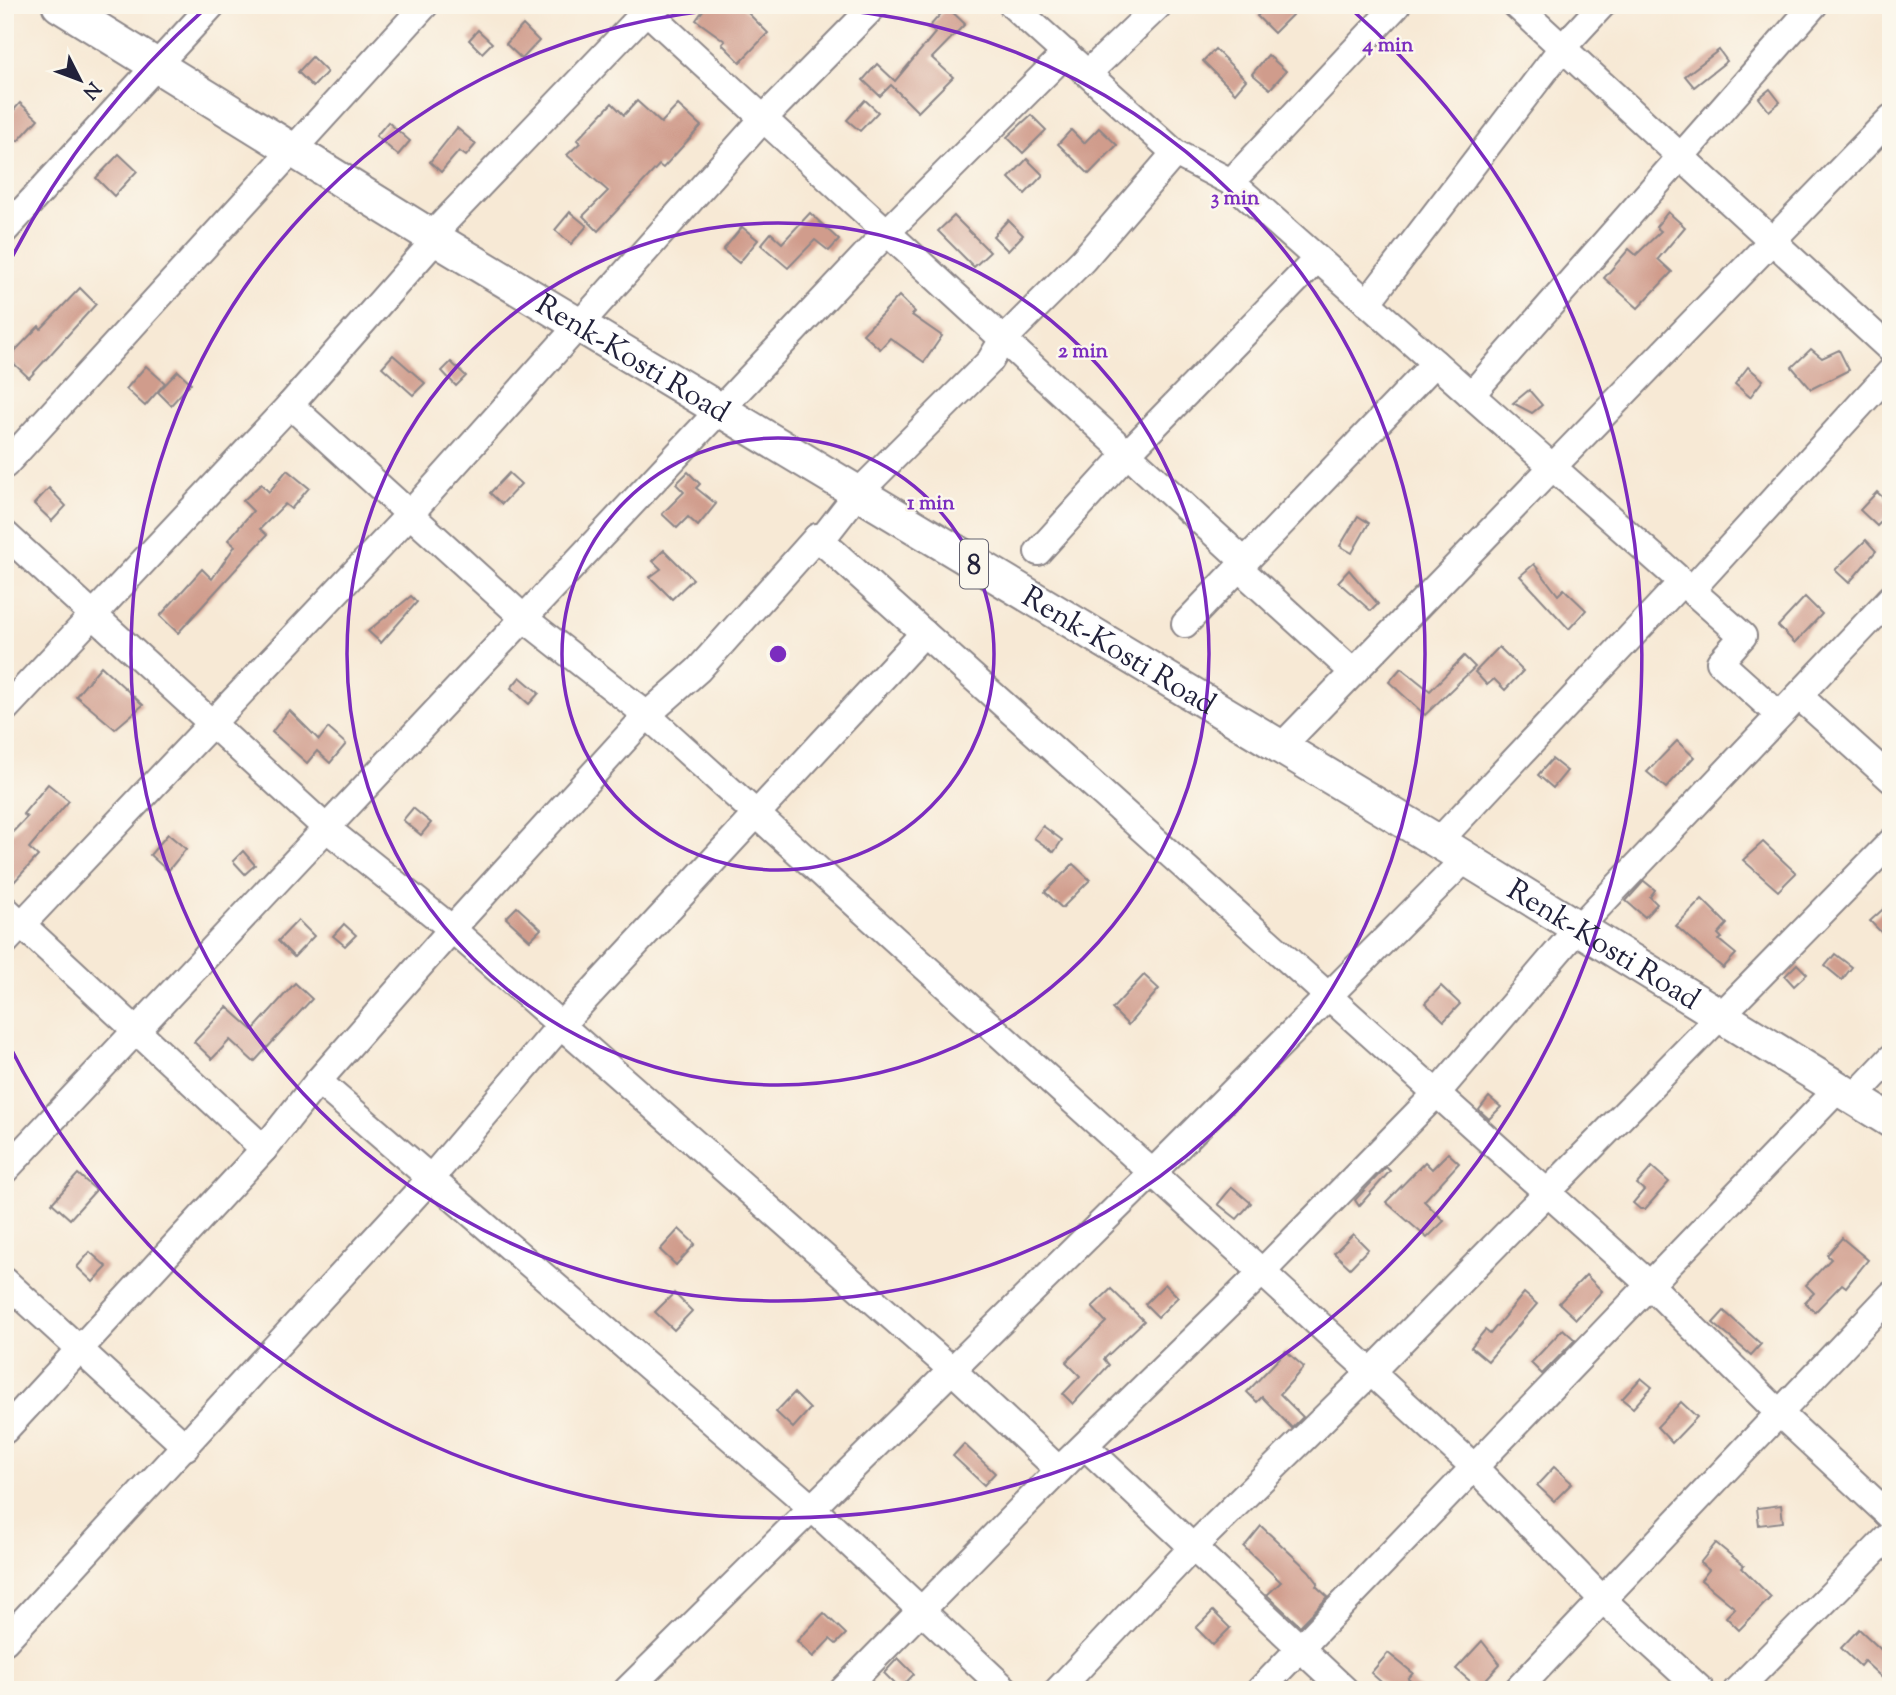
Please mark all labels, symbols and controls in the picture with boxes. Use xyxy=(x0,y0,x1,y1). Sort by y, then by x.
text: 4 min xyxy=(1362,31,1414,61)
north arrow xyxy=(46,46,116,116)
text: N xyxy=(76,75,106,104)
text: 3 min xyxy=(1211,184,1260,214)
street label: Renk-Kosti Road xyxy=(527,285,737,435)
text: 2 min xyxy=(1058,337,1109,367)
text: 1 min xyxy=(907,489,955,519)
road number: 8 xyxy=(960,540,988,588)
street label: Renk-Kosti Road xyxy=(1013,577,1223,727)
centre of rings xyxy=(766,642,790,666)
street label: Renk-Kosti Road xyxy=(1498,870,1708,1022)

